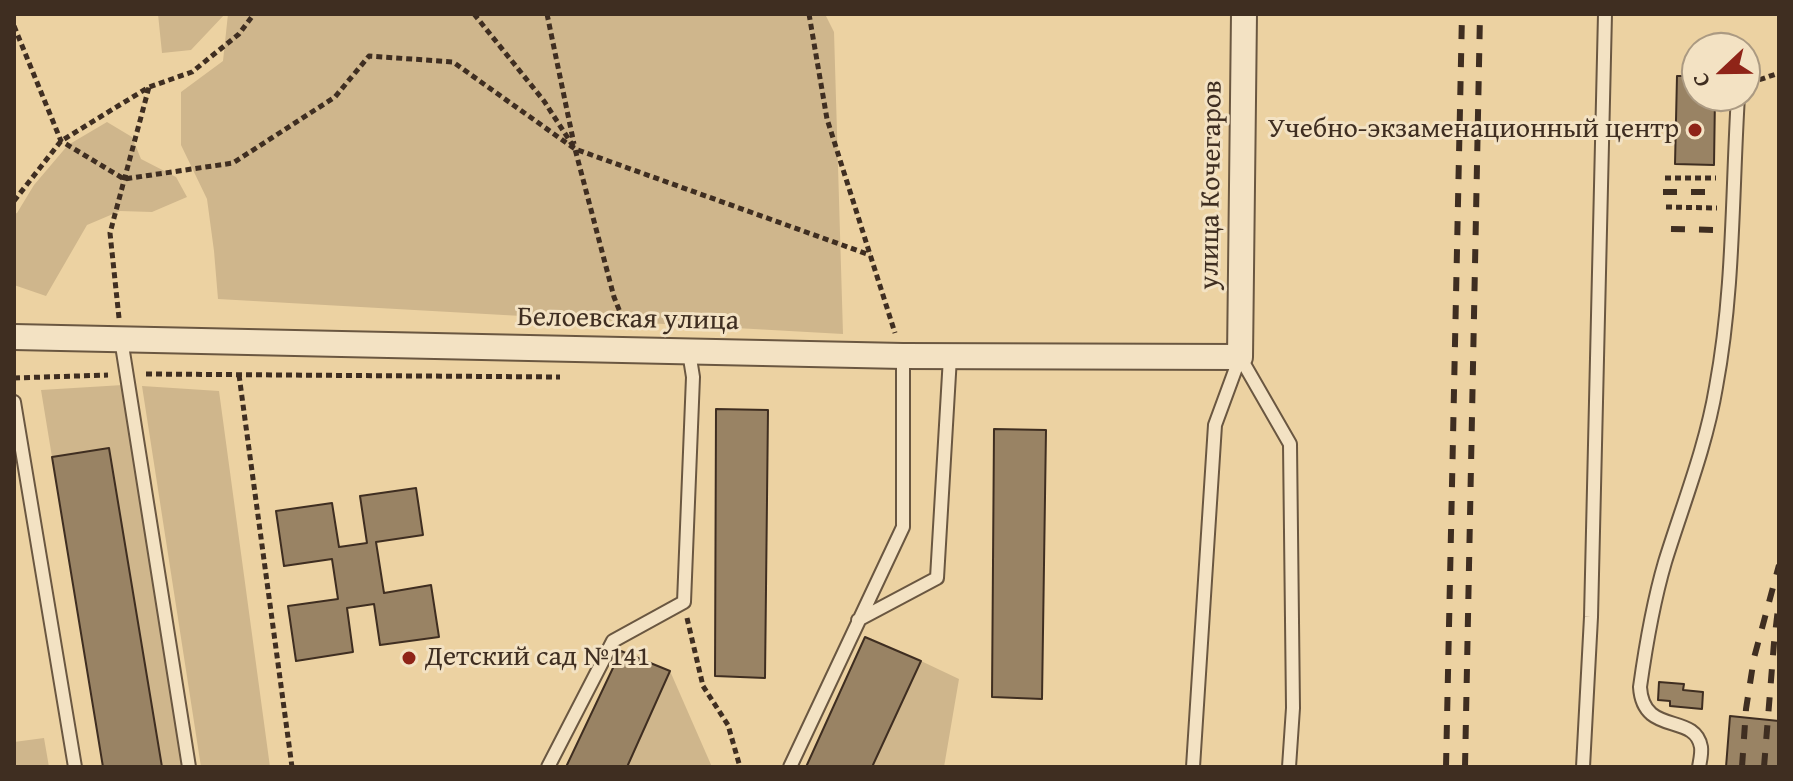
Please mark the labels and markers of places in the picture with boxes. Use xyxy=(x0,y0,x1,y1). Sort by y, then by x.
place label: Учебно-экзаменационный центр xyxy=(1268,113,1679,147)
marker: Учебно-экзаменационный центр xyxy=(1686,121,1704,139)
place label: Детский сад №141 xyxy=(425,641,650,675)
marker: Детский сад №141 xyxy=(400,649,418,667)

